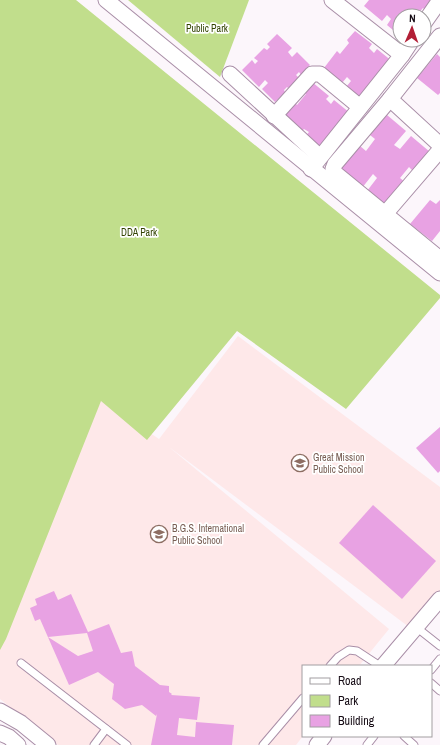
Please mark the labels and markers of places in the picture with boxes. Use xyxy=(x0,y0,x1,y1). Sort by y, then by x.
place label: Great Mission Public School xyxy=(313,451,365,476)
school or university icon: Great Mission Public School xyxy=(290,453,310,473)
place label: B.G.S. International Public School xyxy=(172,522,244,547)
school or university icon: B.G.S. International Public School xyxy=(149,524,169,544)

